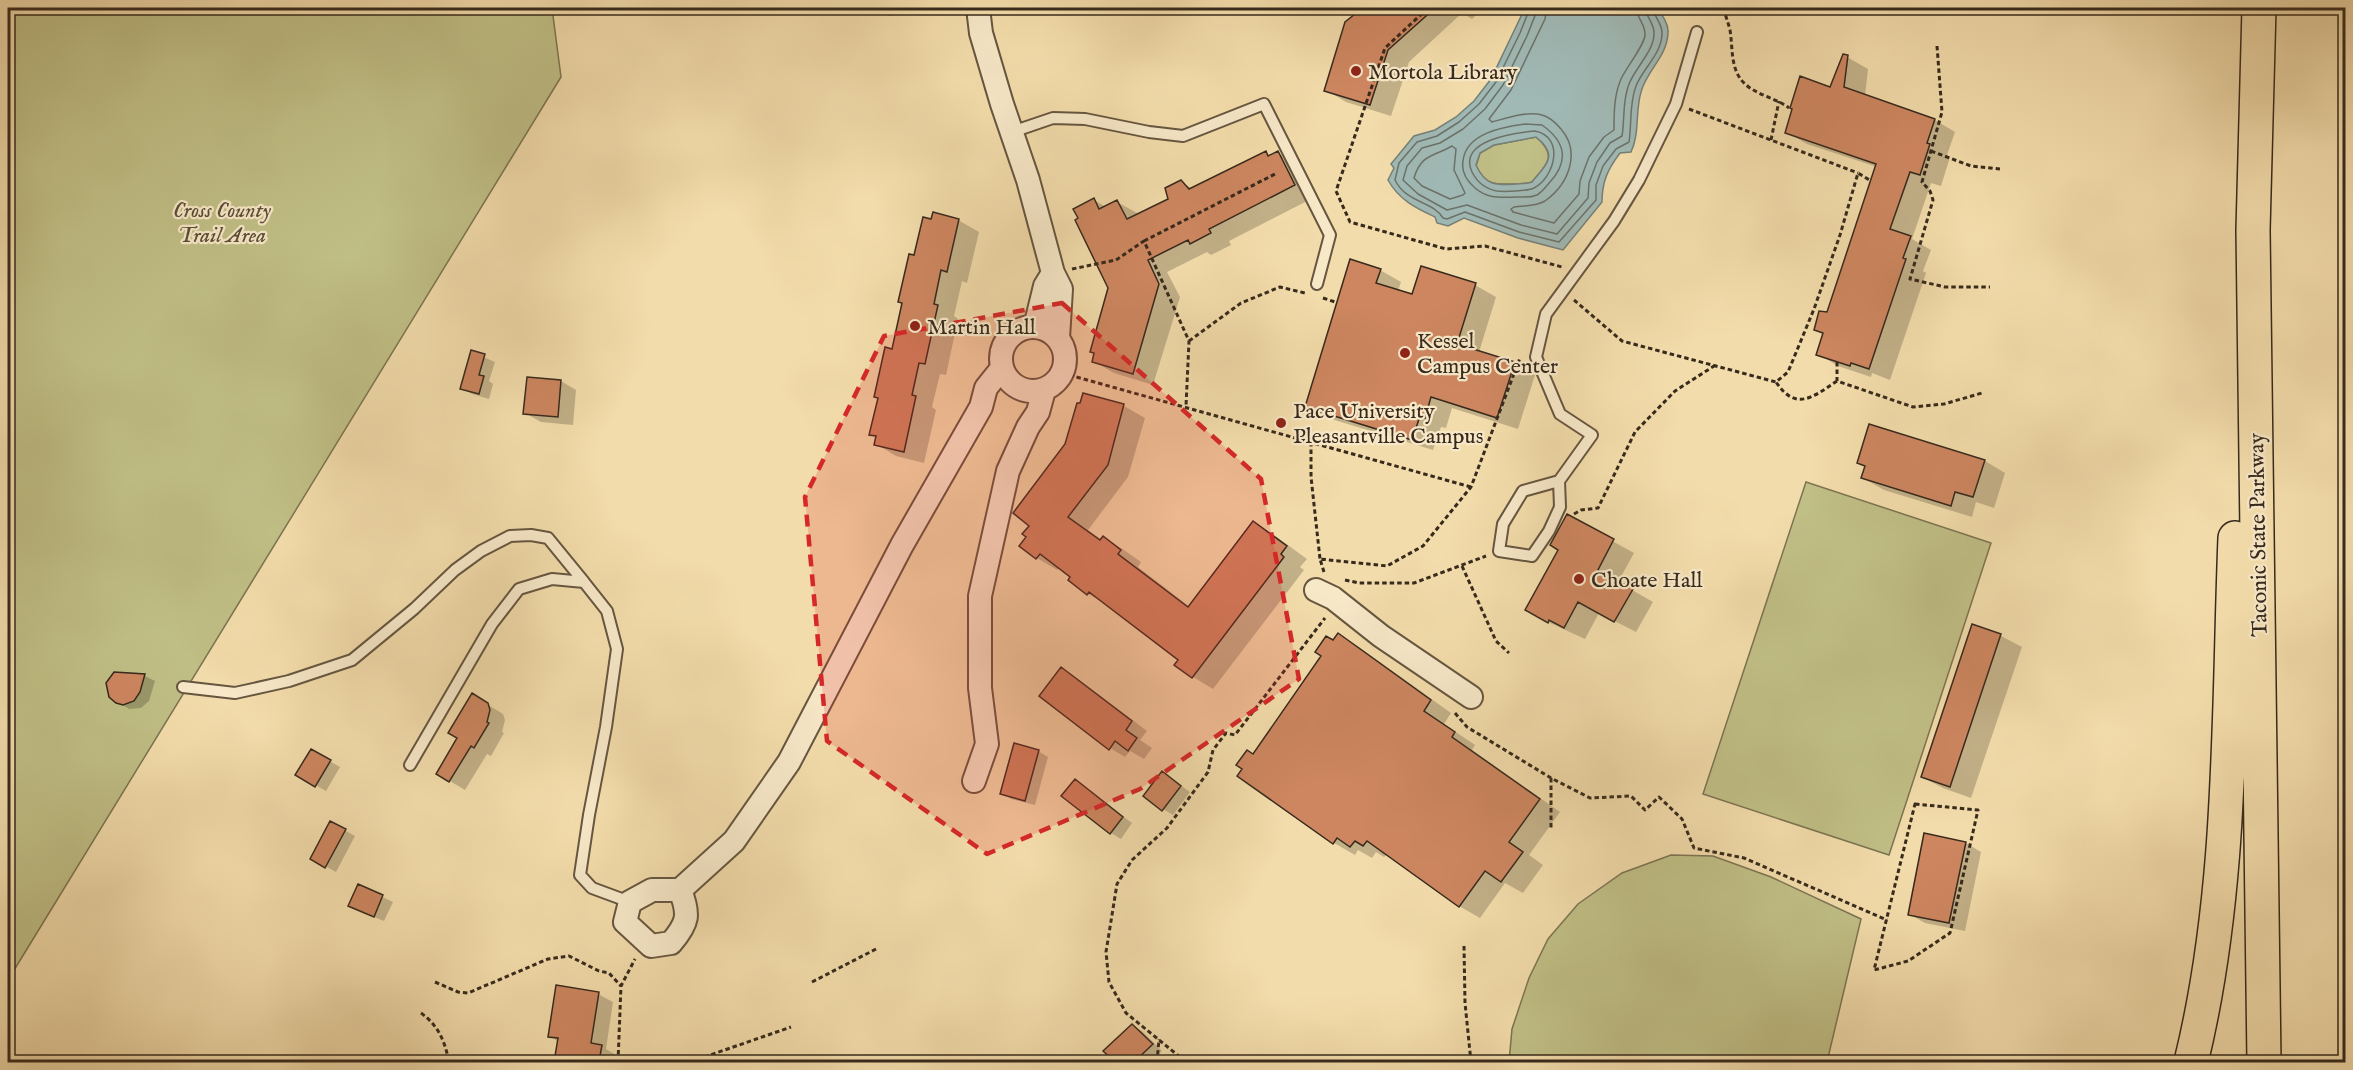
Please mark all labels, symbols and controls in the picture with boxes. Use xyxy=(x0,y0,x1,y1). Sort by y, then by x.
place label: Mortola Library xyxy=(1368,59,1518,87)
marker: Mortola Library xyxy=(1349,64,1363,78)
park label: Cross County Trail Area xyxy=(173,197,272,250)
place label: Martin Hall xyxy=(927,314,1036,342)
marker: Martin Hall xyxy=(908,319,922,333)
place label: Kessel Campus Center xyxy=(1417,328,1558,381)
marker: Kessel Campus Center xyxy=(1398,346,1412,360)
place label: Pace University Pleasantville Campus xyxy=(1293,398,1483,451)
marker: Pace University Pleasantville Campus xyxy=(1274,416,1288,430)
street label: Taconic State Parkway xyxy=(2243,433,2275,637)
place label: Choate Hall xyxy=(1591,567,1703,595)
marker: Choate Hall xyxy=(1572,572,1586,586)

